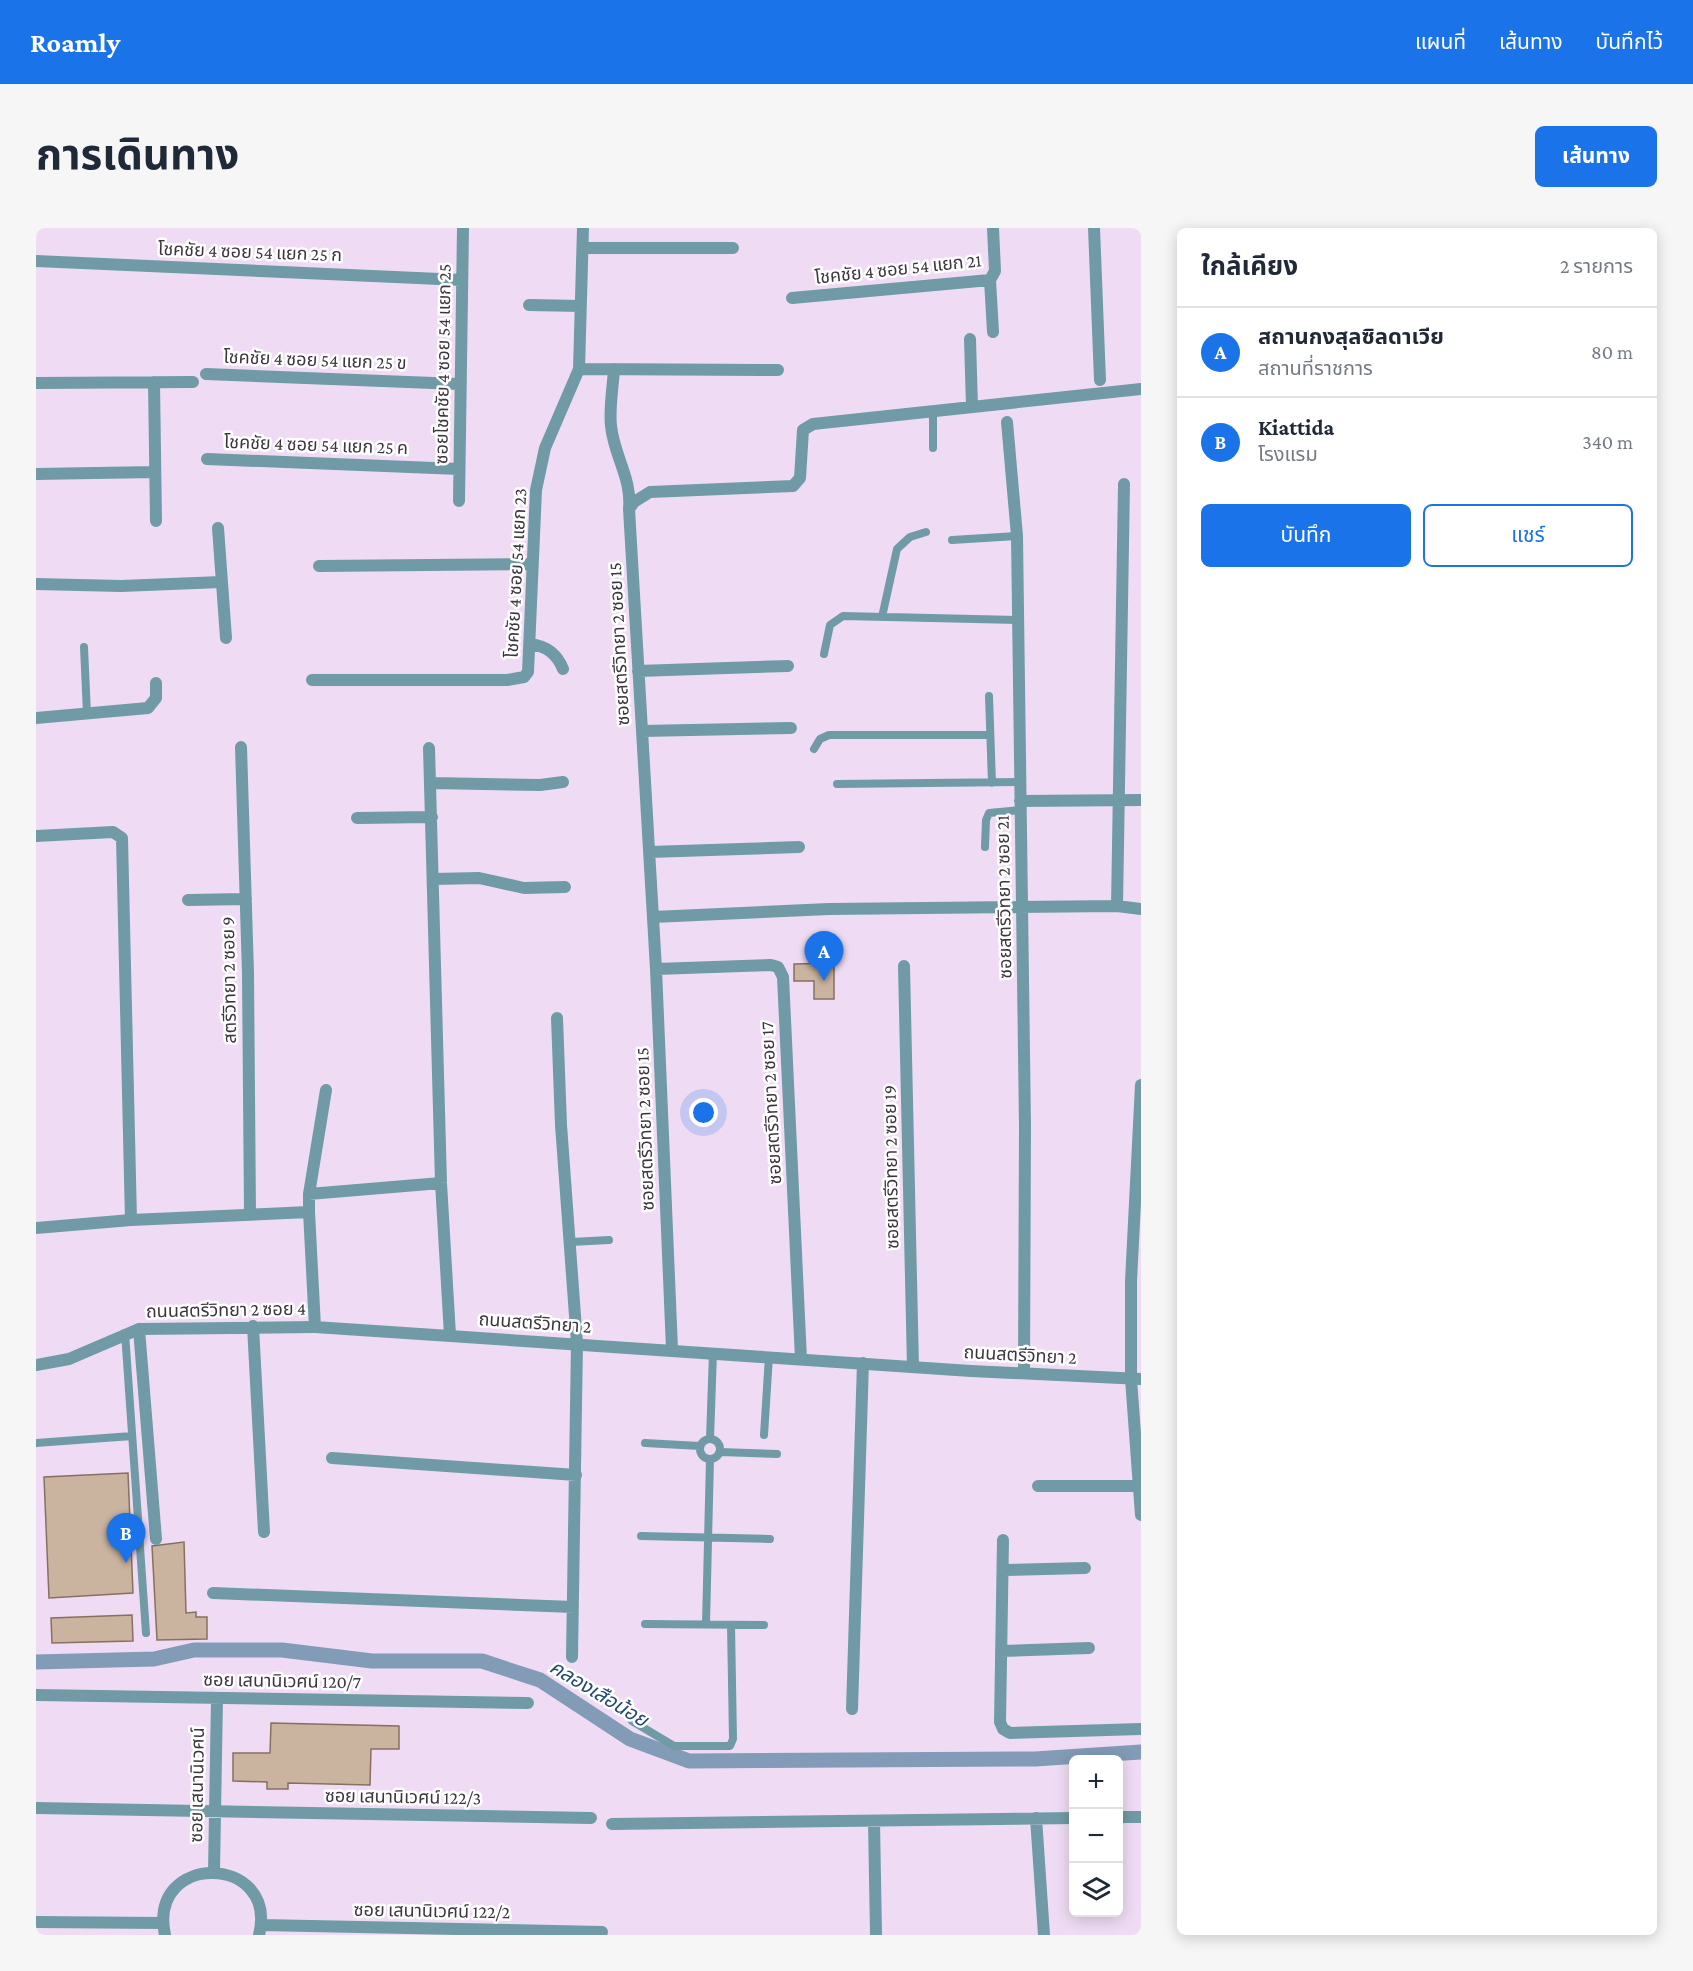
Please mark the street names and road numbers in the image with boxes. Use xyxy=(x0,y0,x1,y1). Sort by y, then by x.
street label: โชคชัย 4 ซอย 54 แยก 25 ก xyxy=(158,239,342,265)
street label: โชคชัย 4 ซอย 54 แยก 21 xyxy=(814,250,982,288)
street label: ซอยโชคชัย 4 ซอย 54 แยก 25 xyxy=(431,263,455,465)
street label: โชคชัย 4 ซอย 54 แยก 25 ข xyxy=(223,347,407,373)
street label: โชคชัย 4 ซอย 54 แยก 25 ค xyxy=(224,432,408,458)
street label: โชคชัย 4 ซอย 54 แยก 23 xyxy=(502,488,530,658)
street label: ซอยสตรีวิทยา 2 ซอย 15 xyxy=(605,562,633,726)
street label: ซอยสตรีวิทยา 2 ซอย 21 xyxy=(993,815,1015,979)
street label: สตรีวิทยา 2 ซอย 9 xyxy=(218,916,240,1044)
street label: ซอยสตรีวิทยา 2 ซอย 17 xyxy=(757,1021,785,1185)
street label: ซอยสตรีวิทยา 2 ซอย 15 xyxy=(632,1047,658,1211)
street label: ซอยสตรีวิทยา 2 ซอย 19 xyxy=(880,1085,902,1249)
street label: ถนนสตรีวิทยา 2 ซอย 4 xyxy=(146,1299,306,1321)
street label: ถนนสตรีวิทยา 2 xyxy=(478,1309,592,1337)
street label: ถนนสตรีวิทยา 2 xyxy=(963,1342,1077,1368)
street label: ซอย เสนานิเวศน์ 120/7 xyxy=(203,1670,361,1692)
street label: ซอย เสนานิเวศน์ xyxy=(186,1727,208,1843)
street label: ซอย เสนานิเวศน์ 122/3 xyxy=(325,1786,481,1808)
street label: ซอย เสนานิเวศน์ 122/2 xyxy=(354,1900,510,1922)

